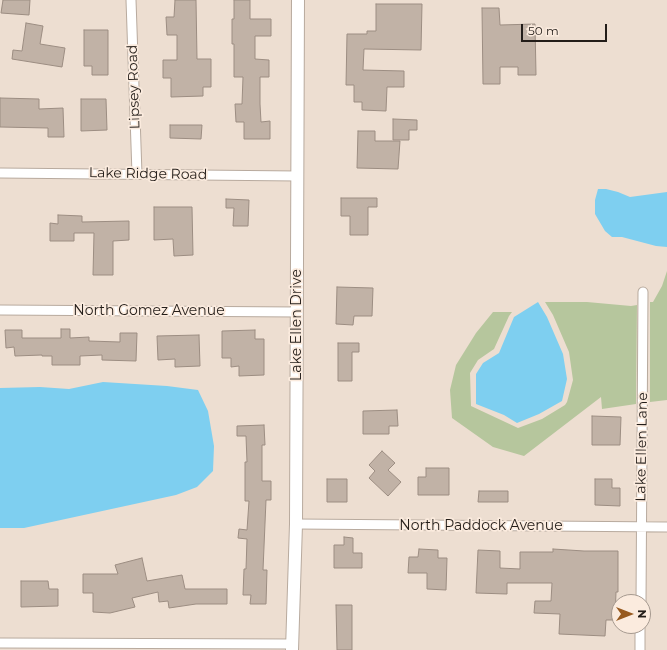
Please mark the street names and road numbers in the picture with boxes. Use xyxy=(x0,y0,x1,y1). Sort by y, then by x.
street label: Lipsey Road xyxy=(124,44,144,130)
street label: Lake Ridge Road xyxy=(89,165,207,183)
street label: Lake Ellen Drive xyxy=(289,269,305,381)
street label: North Gomez Avenue xyxy=(73,303,225,319)
street label: Lake Ellen Lane xyxy=(633,392,651,502)
street label: North Paddock Avenue xyxy=(399,518,563,534)

